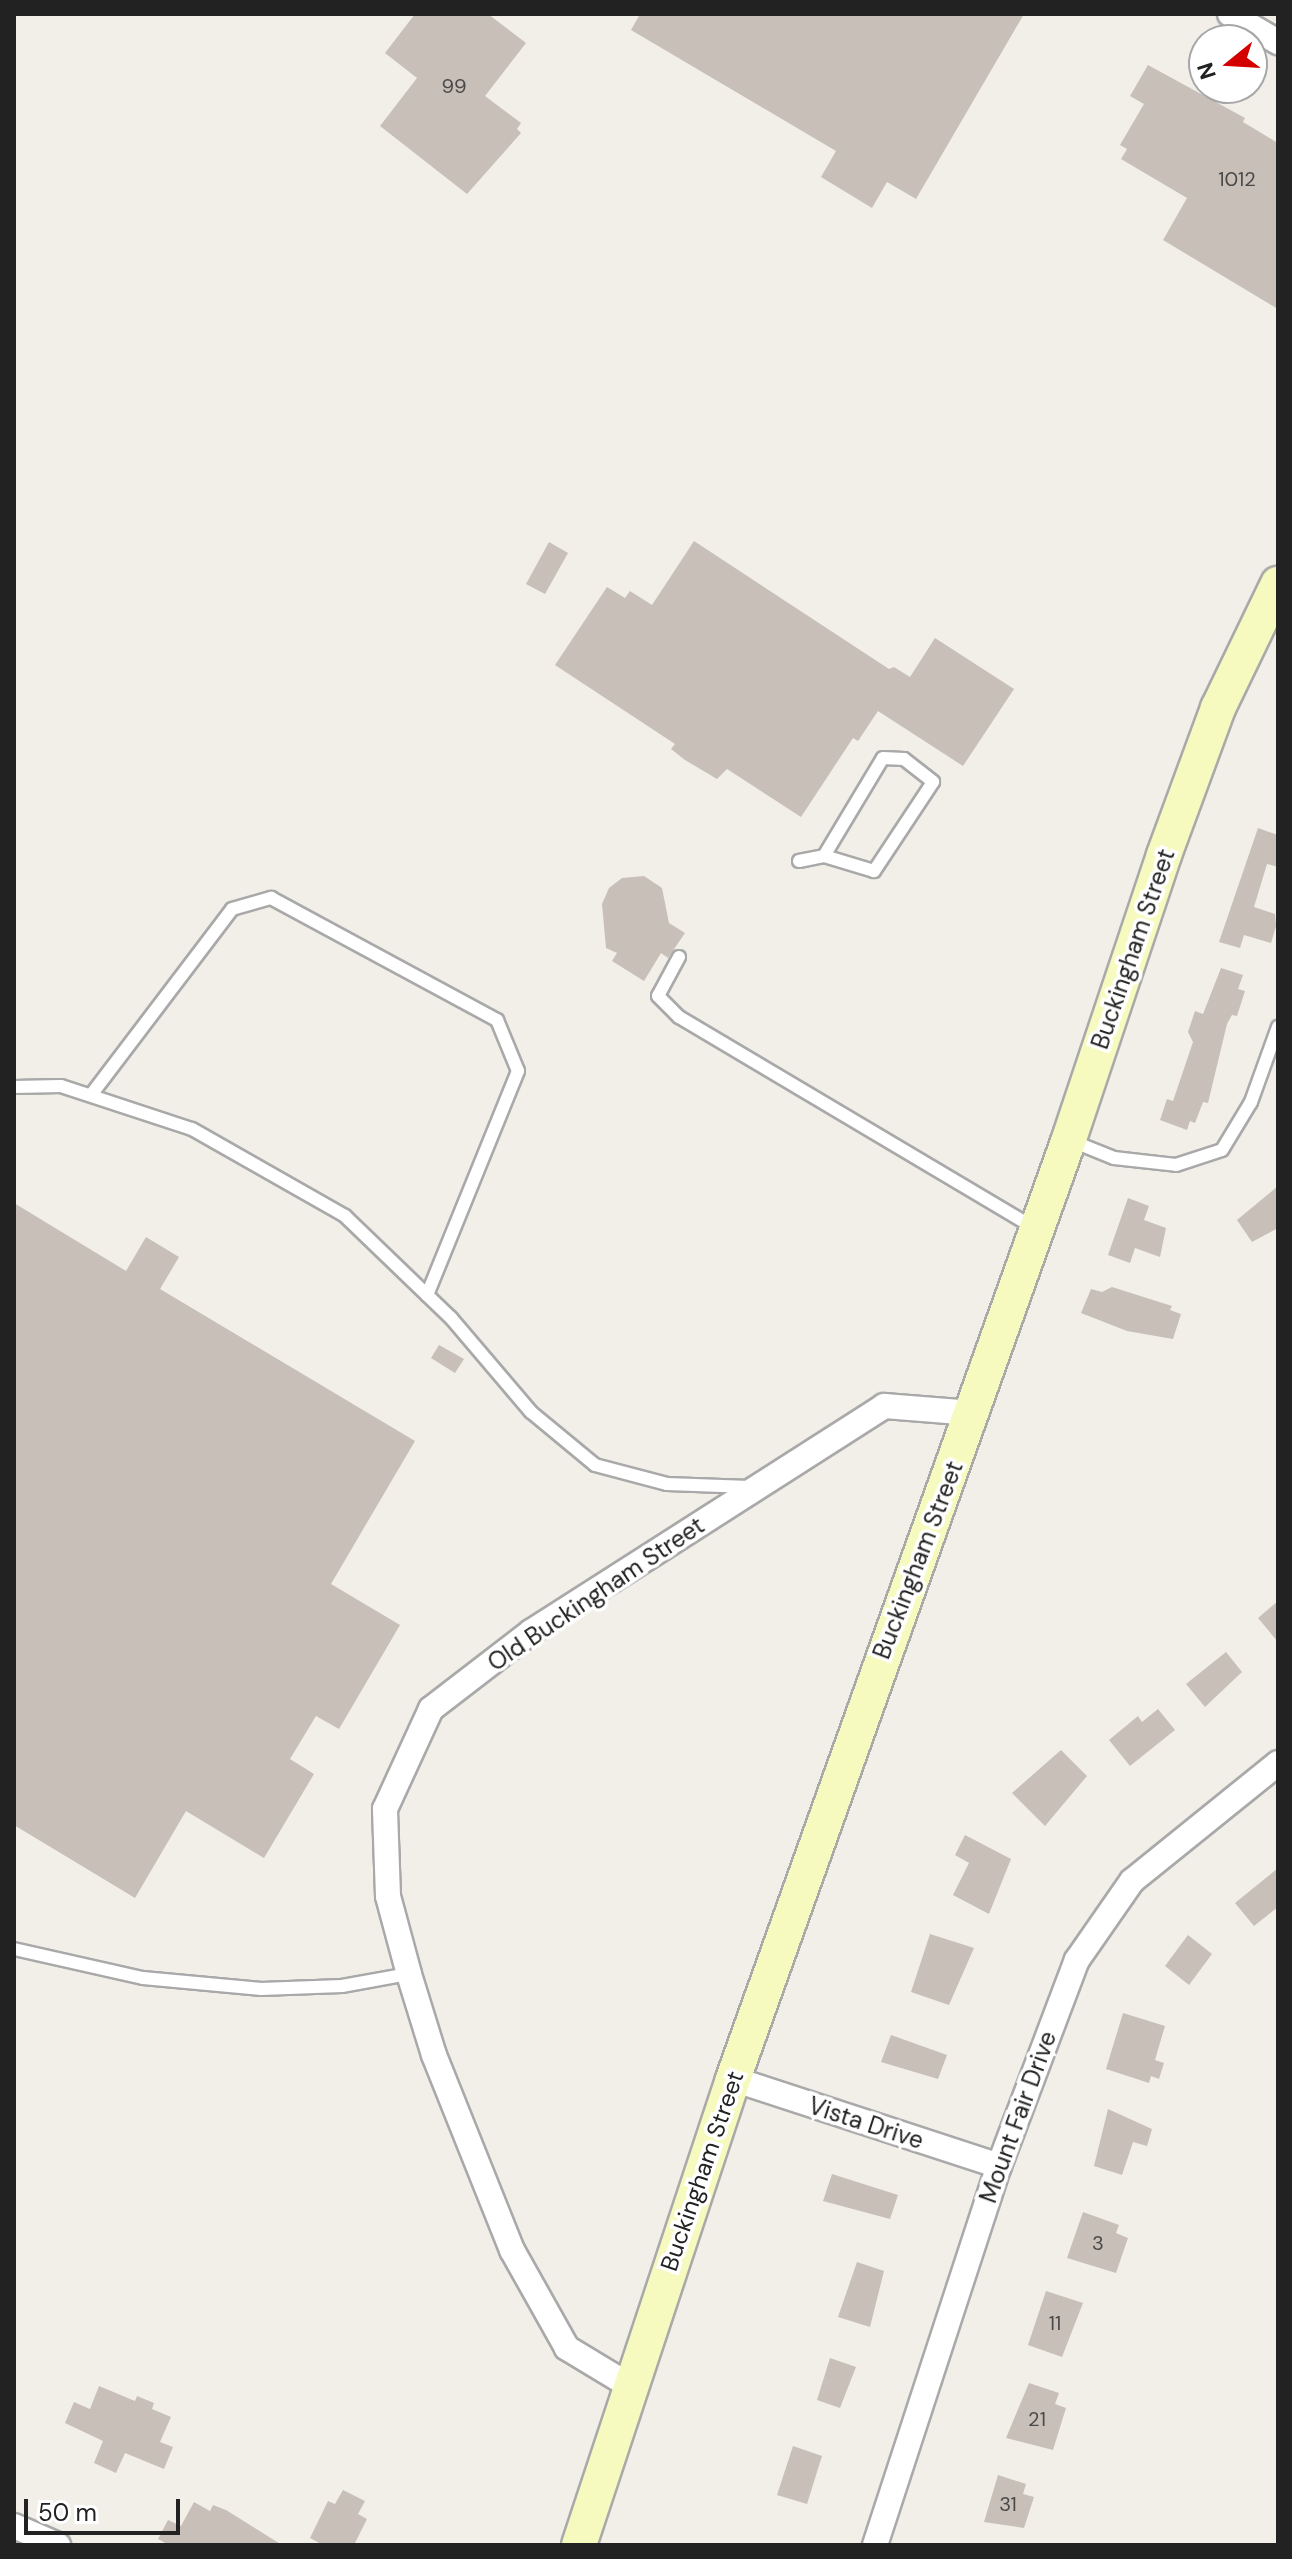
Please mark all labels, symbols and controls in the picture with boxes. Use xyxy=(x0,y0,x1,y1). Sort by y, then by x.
north arrow xyxy=(1188,24,1268,104)
text: N xyxy=(1190,59,1223,83)
house number: 99 xyxy=(441,74,467,98)
house number: 1012 xyxy=(1218,167,1256,191)
street label: Buckingham Street xyxy=(1085,845,1181,1053)
street label: Buckingham Street xyxy=(867,1457,969,1663)
street label: Old Buckingham Street xyxy=(482,1511,710,1677)
street label: Mount Fair Drive xyxy=(974,2027,1062,2207)
street label: Buckingham Street xyxy=(654,2067,750,2275)
street label: Vista Drive xyxy=(805,2091,927,2155)
house number: 3 xyxy=(1092,2231,1104,2255)
house number: 11 xyxy=(1049,2311,1061,2335)
house number: 21 xyxy=(1028,2407,1046,2431)
scale bar xyxy=(28,2483,184,2533)
house number: 31 xyxy=(999,2492,1017,2516)
text: 50 m xyxy=(38,2497,97,2528)

